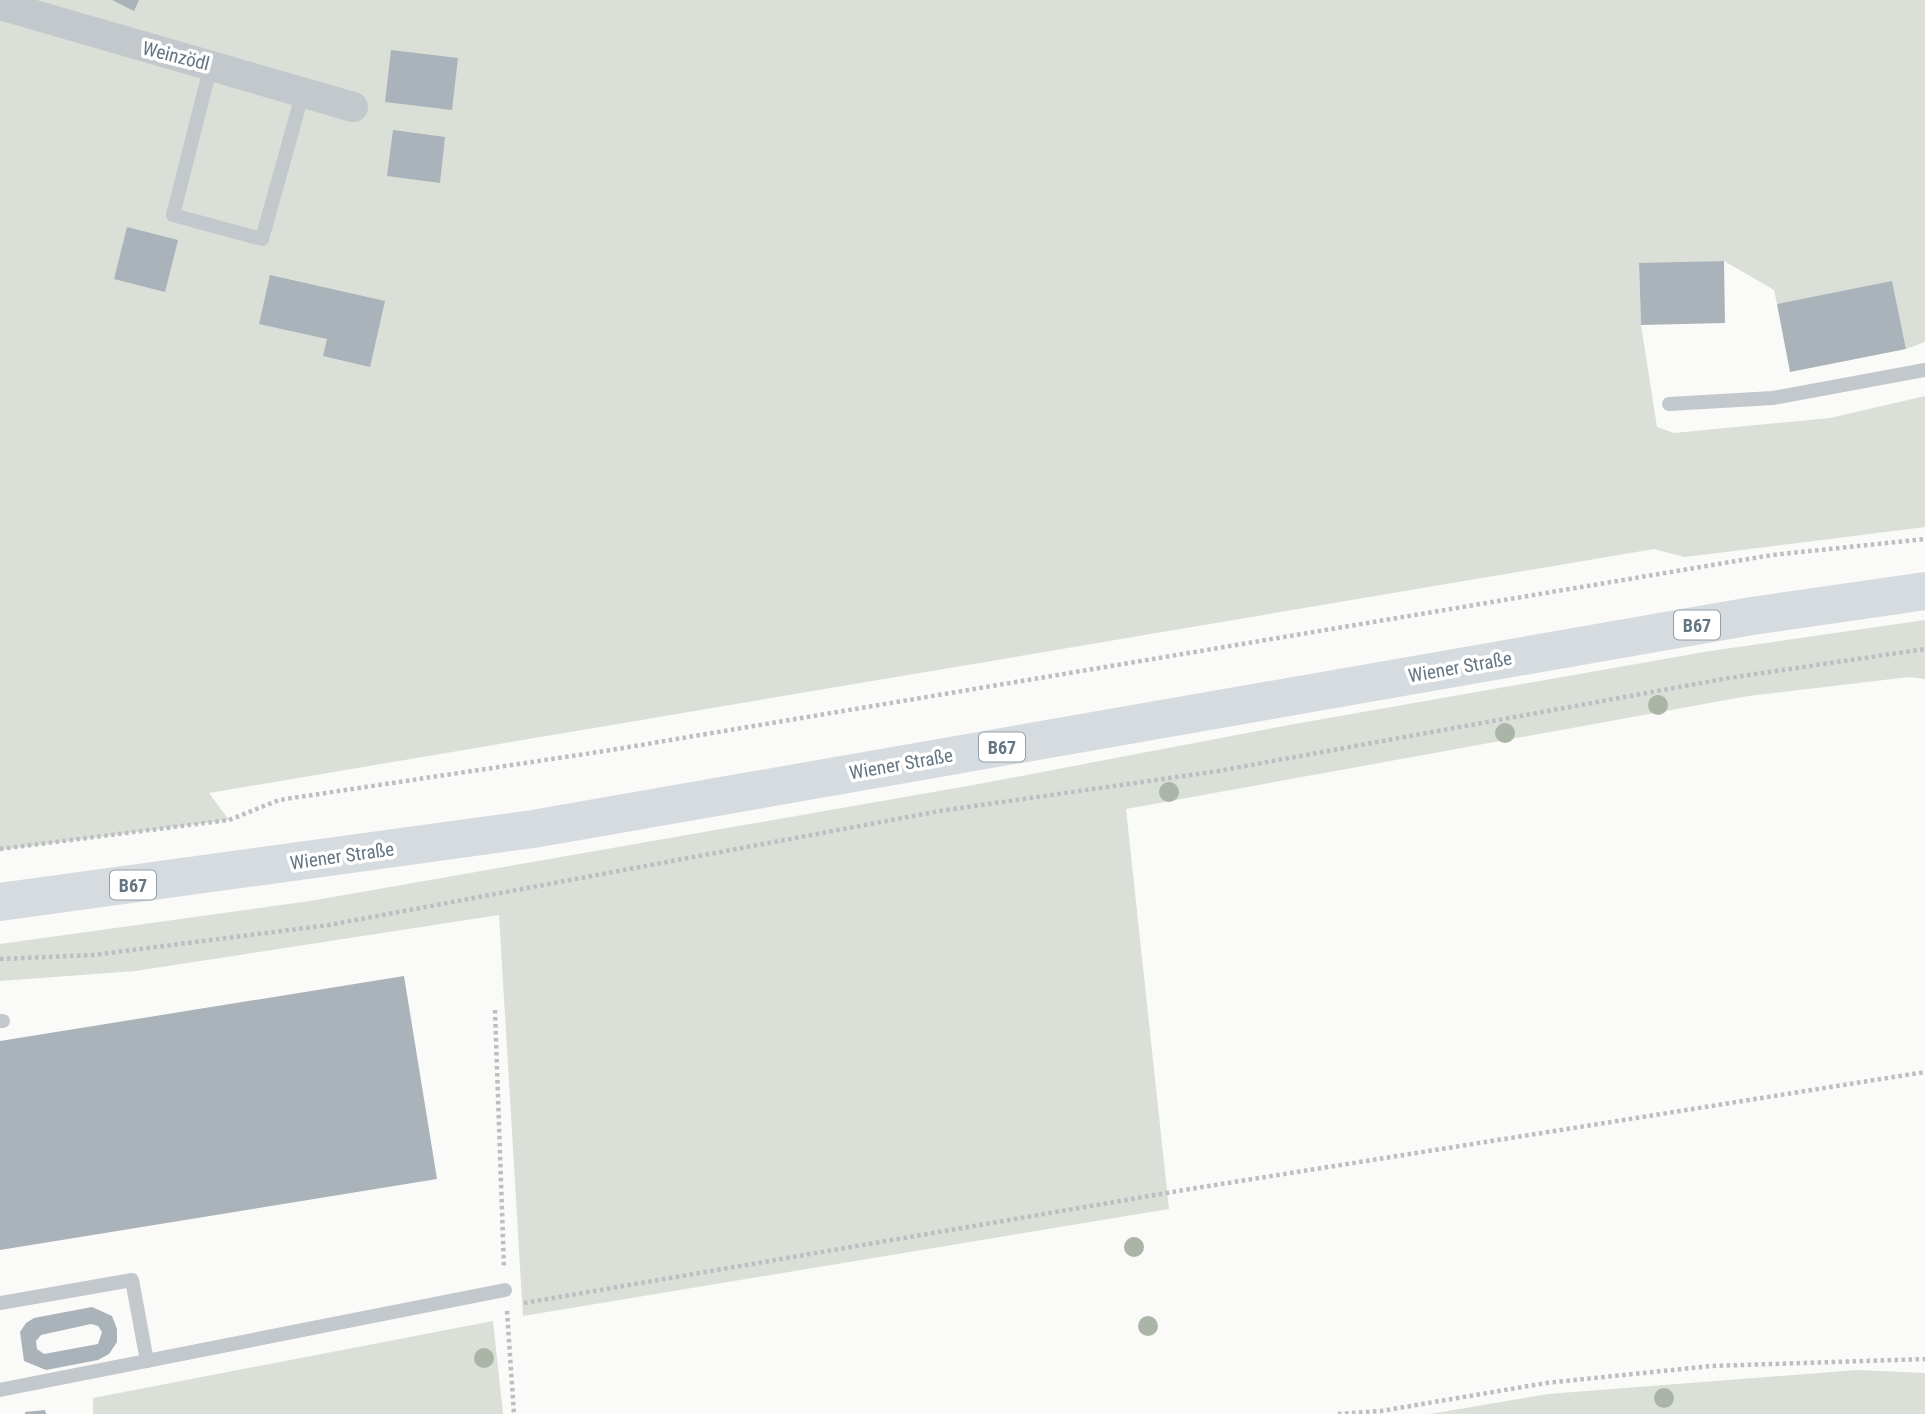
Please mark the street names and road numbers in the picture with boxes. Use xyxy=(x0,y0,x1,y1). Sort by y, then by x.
street label: Weinzödl xyxy=(140,37,212,75)
road number: B67 xyxy=(1674,610,1720,640)
street label: Wiener Straße xyxy=(1406,647,1514,687)
road number: B67 xyxy=(979,732,1025,762)
street label: Wiener Straße xyxy=(847,744,955,784)
street label: Wiener Straße xyxy=(288,837,396,875)
road number: B67 xyxy=(110,870,156,900)

